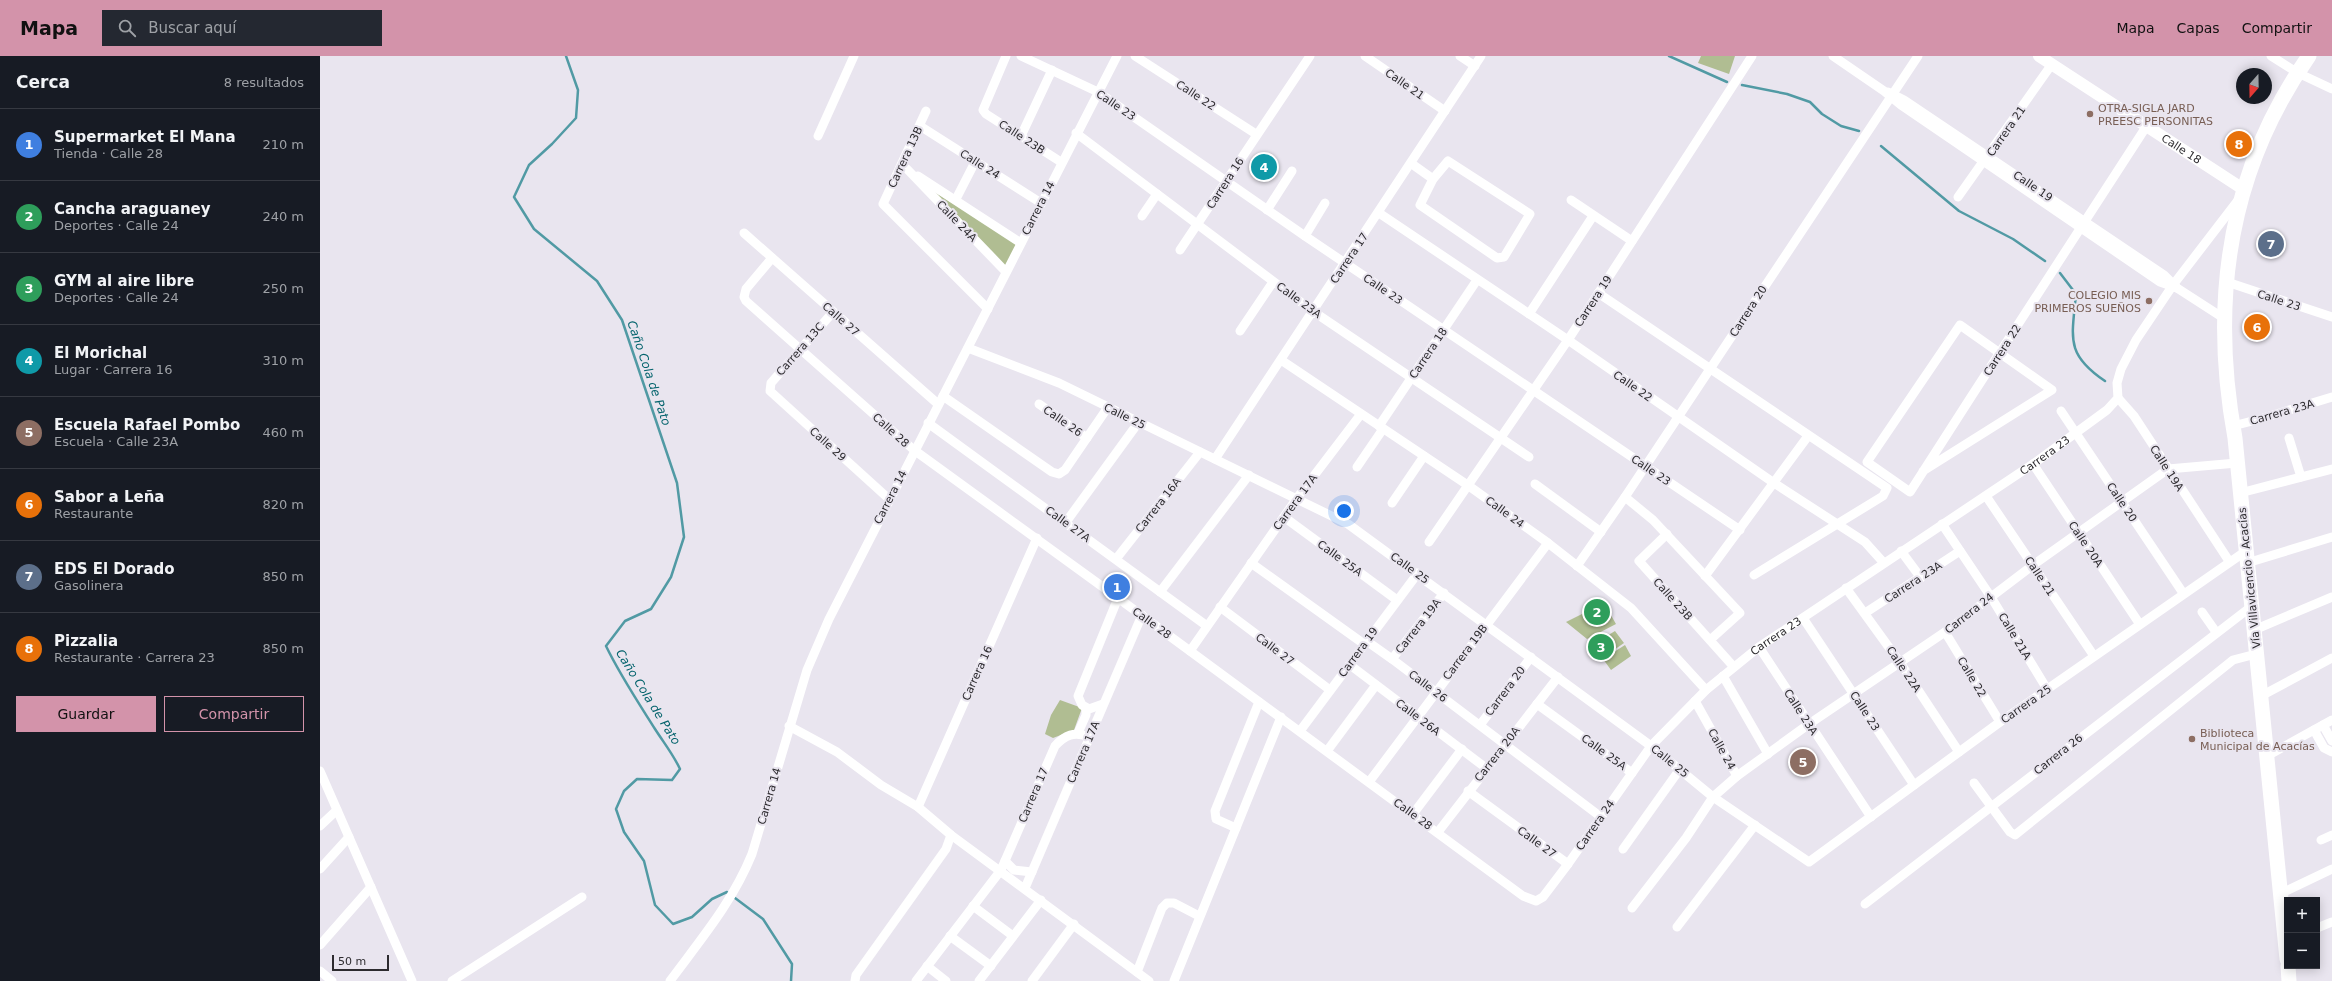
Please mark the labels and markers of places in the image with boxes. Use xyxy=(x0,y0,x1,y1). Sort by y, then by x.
place label: OTRA-SIGLA JARD PREESC PERSONITAS xyxy=(2098,102,2213,128)
marker: OTRA-SIGLA JARD PREESC PERSONITAS xyxy=(2085,109,2095,119)
pin: 8 xyxy=(2226,129,2252,159)
pin: 4 xyxy=(1251,152,1277,182)
pin: 7 xyxy=(2258,229,2284,259)
place label: COLEGIO MIS PRIMEROS SUEÑOS xyxy=(2034,289,2141,315)
marker: COLEGIO MIS PRIMEROS SUEÑOS xyxy=(2144,296,2154,306)
pin: 6 xyxy=(2244,312,2270,342)
pin: 1 xyxy=(1104,572,1130,602)
pin: 2 xyxy=(1584,597,1610,627)
pin: 3 xyxy=(1588,632,1614,662)
place label: Biblioteca Municipal de Acacías xyxy=(2200,727,2315,753)
marker: Biblioteca Municipal de Acacías xyxy=(2187,734,2197,744)
pin: 5 xyxy=(1790,747,1816,777)

